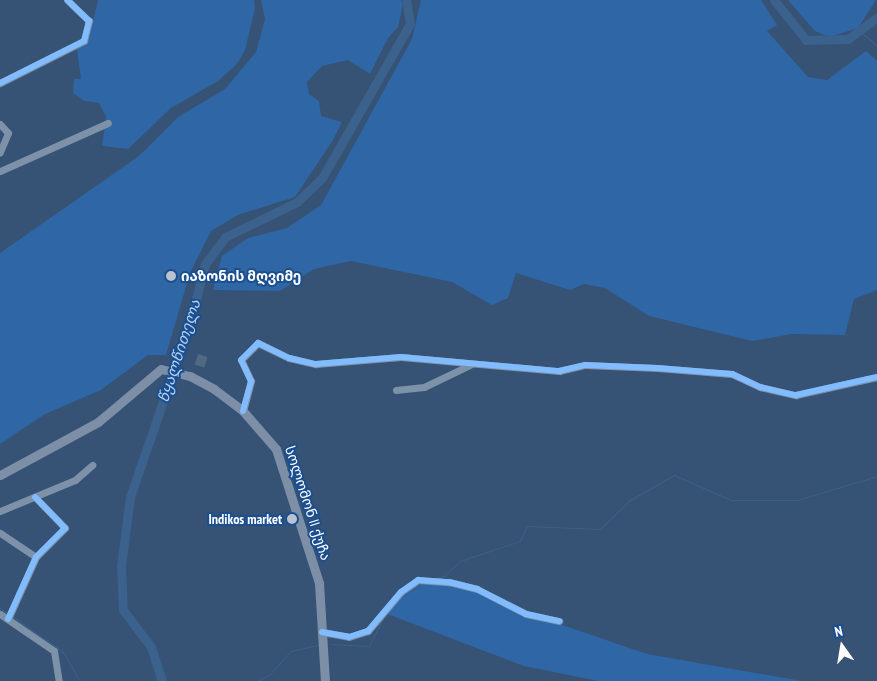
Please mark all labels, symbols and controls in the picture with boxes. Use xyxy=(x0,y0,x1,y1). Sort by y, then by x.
place label: იაზონის მღვიმე xyxy=(181,268,301,284)
marker: იაზონის მღვიმე xyxy=(165,270,177,282)
water label: წყალწითელა xyxy=(154,297,204,405)
street label: სოლომონ II ქუჩა xyxy=(282,444,334,562)
place label: Indikos market xyxy=(209,511,282,527)
marker: Indikos market xyxy=(286,513,298,525)
north arrow xyxy=(817,621,867,671)
text: N xyxy=(833,622,844,641)

